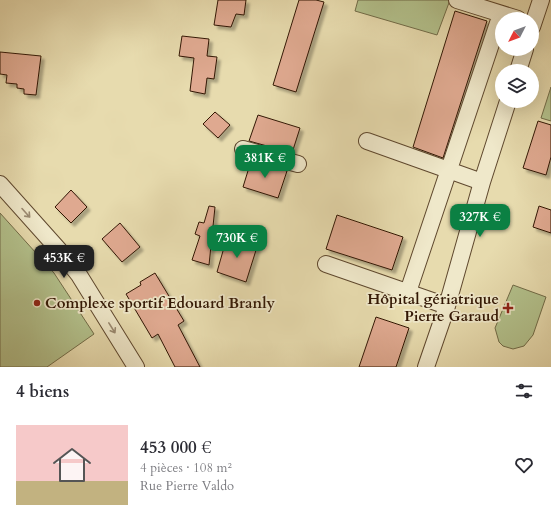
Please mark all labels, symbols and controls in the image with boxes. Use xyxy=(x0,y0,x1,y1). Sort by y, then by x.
north arrow xyxy=(495,12,539,56)
map controls xyxy=(495,12,539,108)
button: layers xyxy=(495,64,539,108)
pin: 381K € xyxy=(232,145,298,179)
text: 381K € xyxy=(244,149,286,167)
pin: 327K € xyxy=(447,204,513,238)
one-way arrow xyxy=(21,208,30,218)
text: 327K € xyxy=(459,208,501,226)
pin: 730K € xyxy=(204,225,270,259)
text: 730K € xyxy=(216,229,258,247)
pin: 453K € xyxy=(31,245,97,279)
text: 453K € xyxy=(43,249,85,267)
place label: Hôpital gériatrique Pierre Garaud xyxy=(367,289,499,326)
place label: Complexe sportif Edouard Branly xyxy=(45,293,276,313)
marker: Complexe sportif Edouard Branly xyxy=(32,298,42,308)
marker: Hôpital gériatrique Pierre Garaud xyxy=(502,302,514,314)
one-way arrow xyxy=(108,322,116,333)
text: 4 biens xyxy=(16,380,69,403)
icon: filters xyxy=(513,380,535,402)
text: 453 000 € xyxy=(140,436,212,459)
icon: home xyxy=(48,441,96,489)
icon: heart xyxy=(513,454,535,476)
text: 4 pièces · 108 m² xyxy=(140,459,232,477)
text: Rue Pierre Valdo xyxy=(140,477,234,495)

